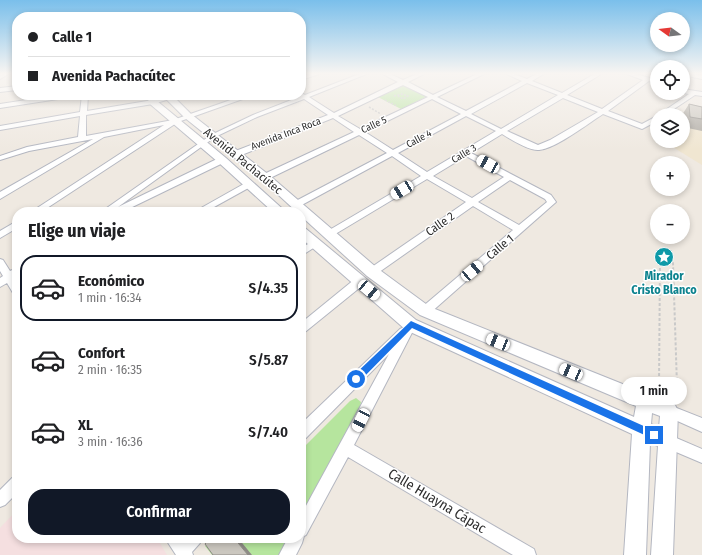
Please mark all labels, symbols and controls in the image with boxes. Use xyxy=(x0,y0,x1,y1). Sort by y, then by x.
north arrow xyxy=(650,12,690,52)
map controls xyxy=(650,12,690,244)
text: Calle 1 xyxy=(52,28,92,46)
button: locate xyxy=(650,60,690,100)
text: Avenida Pachacútec xyxy=(52,67,175,85)
button: layers xyxy=(650,108,690,148)
street label: Calle 5 xyxy=(359,114,389,136)
street label: Avenida Inca Roca xyxy=(249,115,323,153)
street label: Avenida Pachacútec xyxy=(201,125,285,197)
street label: Calle 4 xyxy=(404,127,434,151)
street label: Calle 3 xyxy=(449,142,479,166)
car xyxy=(475,153,501,175)
button: + xyxy=(650,156,690,196)
car xyxy=(389,179,415,201)
button: − xyxy=(650,204,690,244)
street label: Calle 2 xyxy=(423,209,457,239)
text: Elige un viaje xyxy=(28,220,126,242)
street label: Calle 1 xyxy=(483,232,517,262)
place icon: Mirador Cristo Blanco xyxy=(653,246,675,268)
car xyxy=(459,259,485,283)
place label: Mirador Cristo Blanco xyxy=(631,269,697,297)
icon: car xyxy=(30,270,66,306)
text: Económico xyxy=(78,272,145,290)
car xyxy=(356,278,382,302)
text: S/4.35 xyxy=(249,279,288,297)
text: 1 min · 16:34 xyxy=(78,290,142,305)
car xyxy=(485,332,511,352)
icon: car xyxy=(30,342,66,378)
text: Confort xyxy=(78,344,125,362)
text: S/5.87 xyxy=(249,351,288,369)
text: 2 min · 16:35 xyxy=(78,362,142,377)
car xyxy=(558,362,584,382)
route start xyxy=(347,370,365,388)
callout: 1 min xyxy=(621,377,687,405)
text: 1 min xyxy=(640,383,668,398)
car xyxy=(350,407,372,433)
icon: car xyxy=(30,414,66,450)
text: XL xyxy=(78,416,93,434)
text: S/7.40 xyxy=(248,423,288,441)
route end xyxy=(645,426,663,444)
text: 3 min · 16:36 xyxy=(78,434,143,449)
street label: Calle Huayna Cápac xyxy=(385,465,489,537)
button: Confirmar xyxy=(28,489,290,535)

